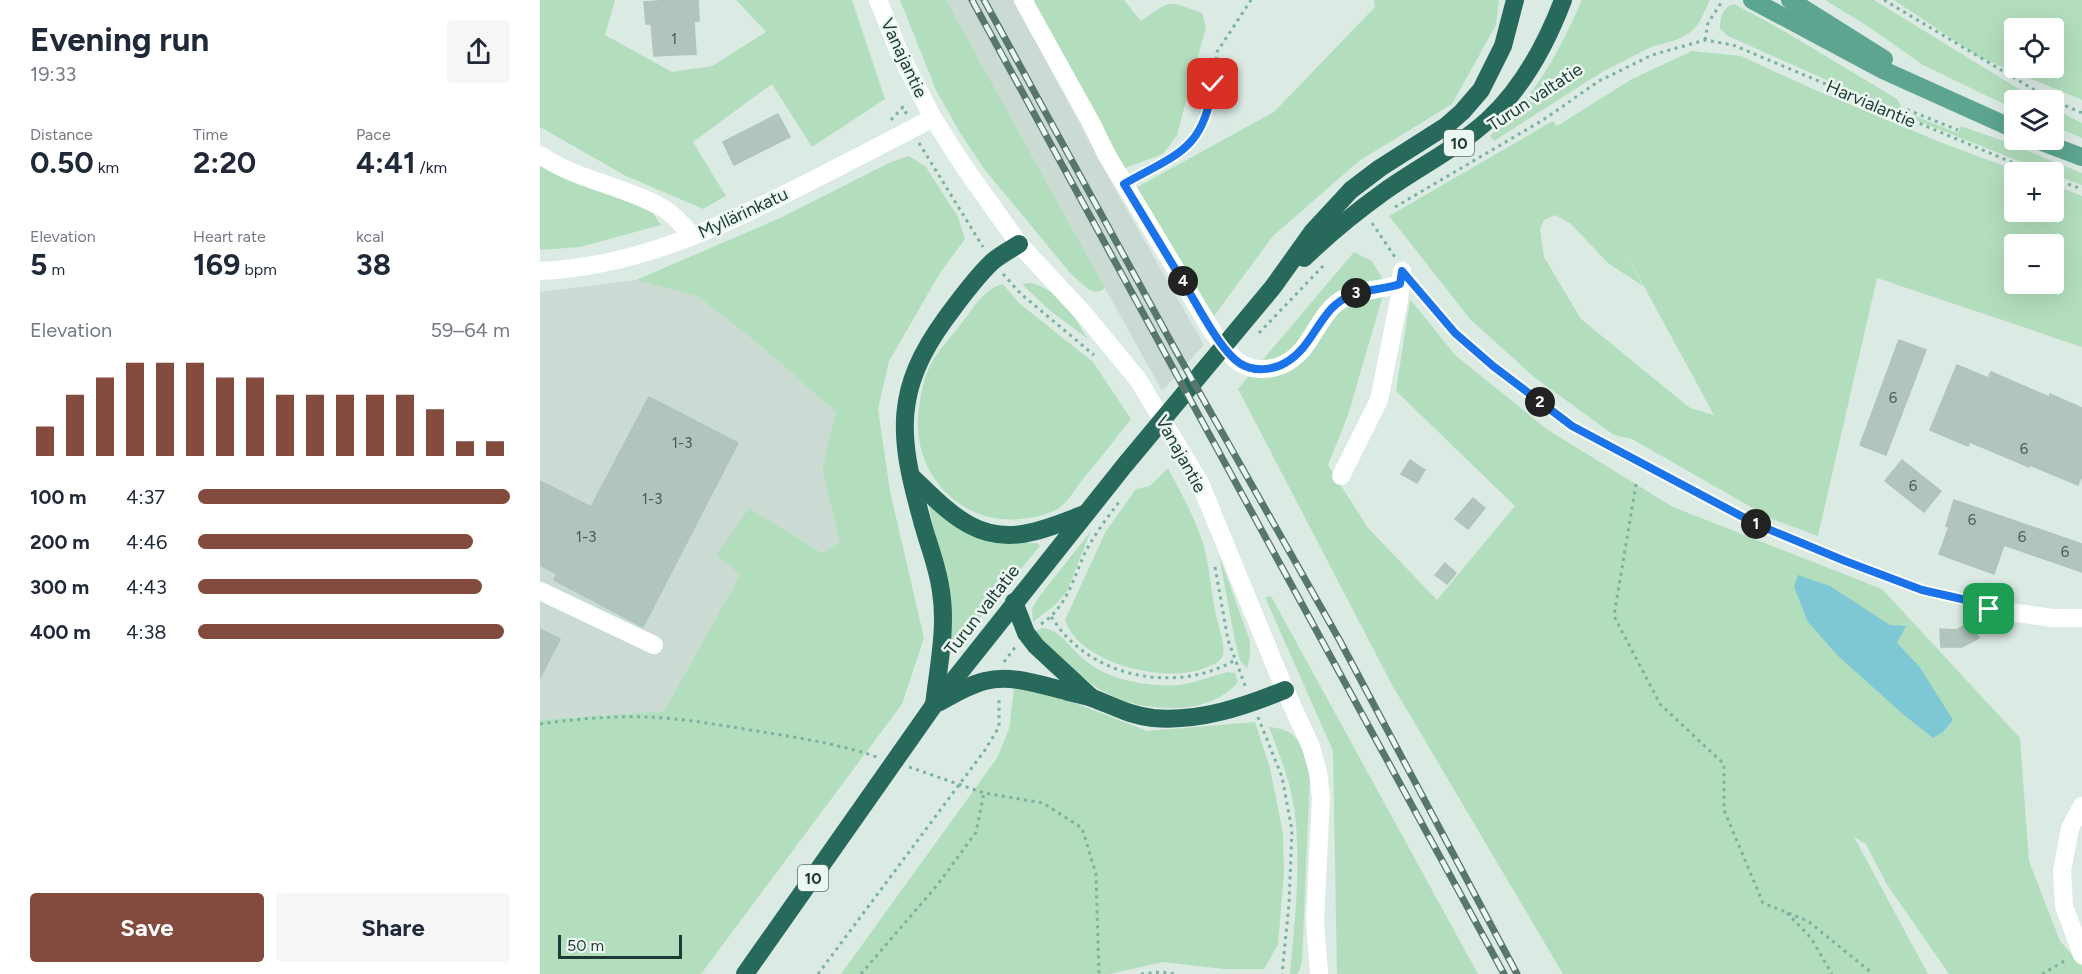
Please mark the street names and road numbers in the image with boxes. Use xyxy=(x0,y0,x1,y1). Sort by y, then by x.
street label: Vanajantie xyxy=(876,15,932,101)
street label: Turun valtatie xyxy=(1483,58,1587,136)
street label: Harvialantie xyxy=(1823,75,1919,133)
road number: 10 xyxy=(1444,130,1474,156)
street label: Myllärinkatu xyxy=(695,183,791,243)
street label: Vanajantie xyxy=(1151,411,1211,497)
street label: Turun valtatie xyxy=(940,560,1024,660)
road number: 10 xyxy=(798,865,828,891)

